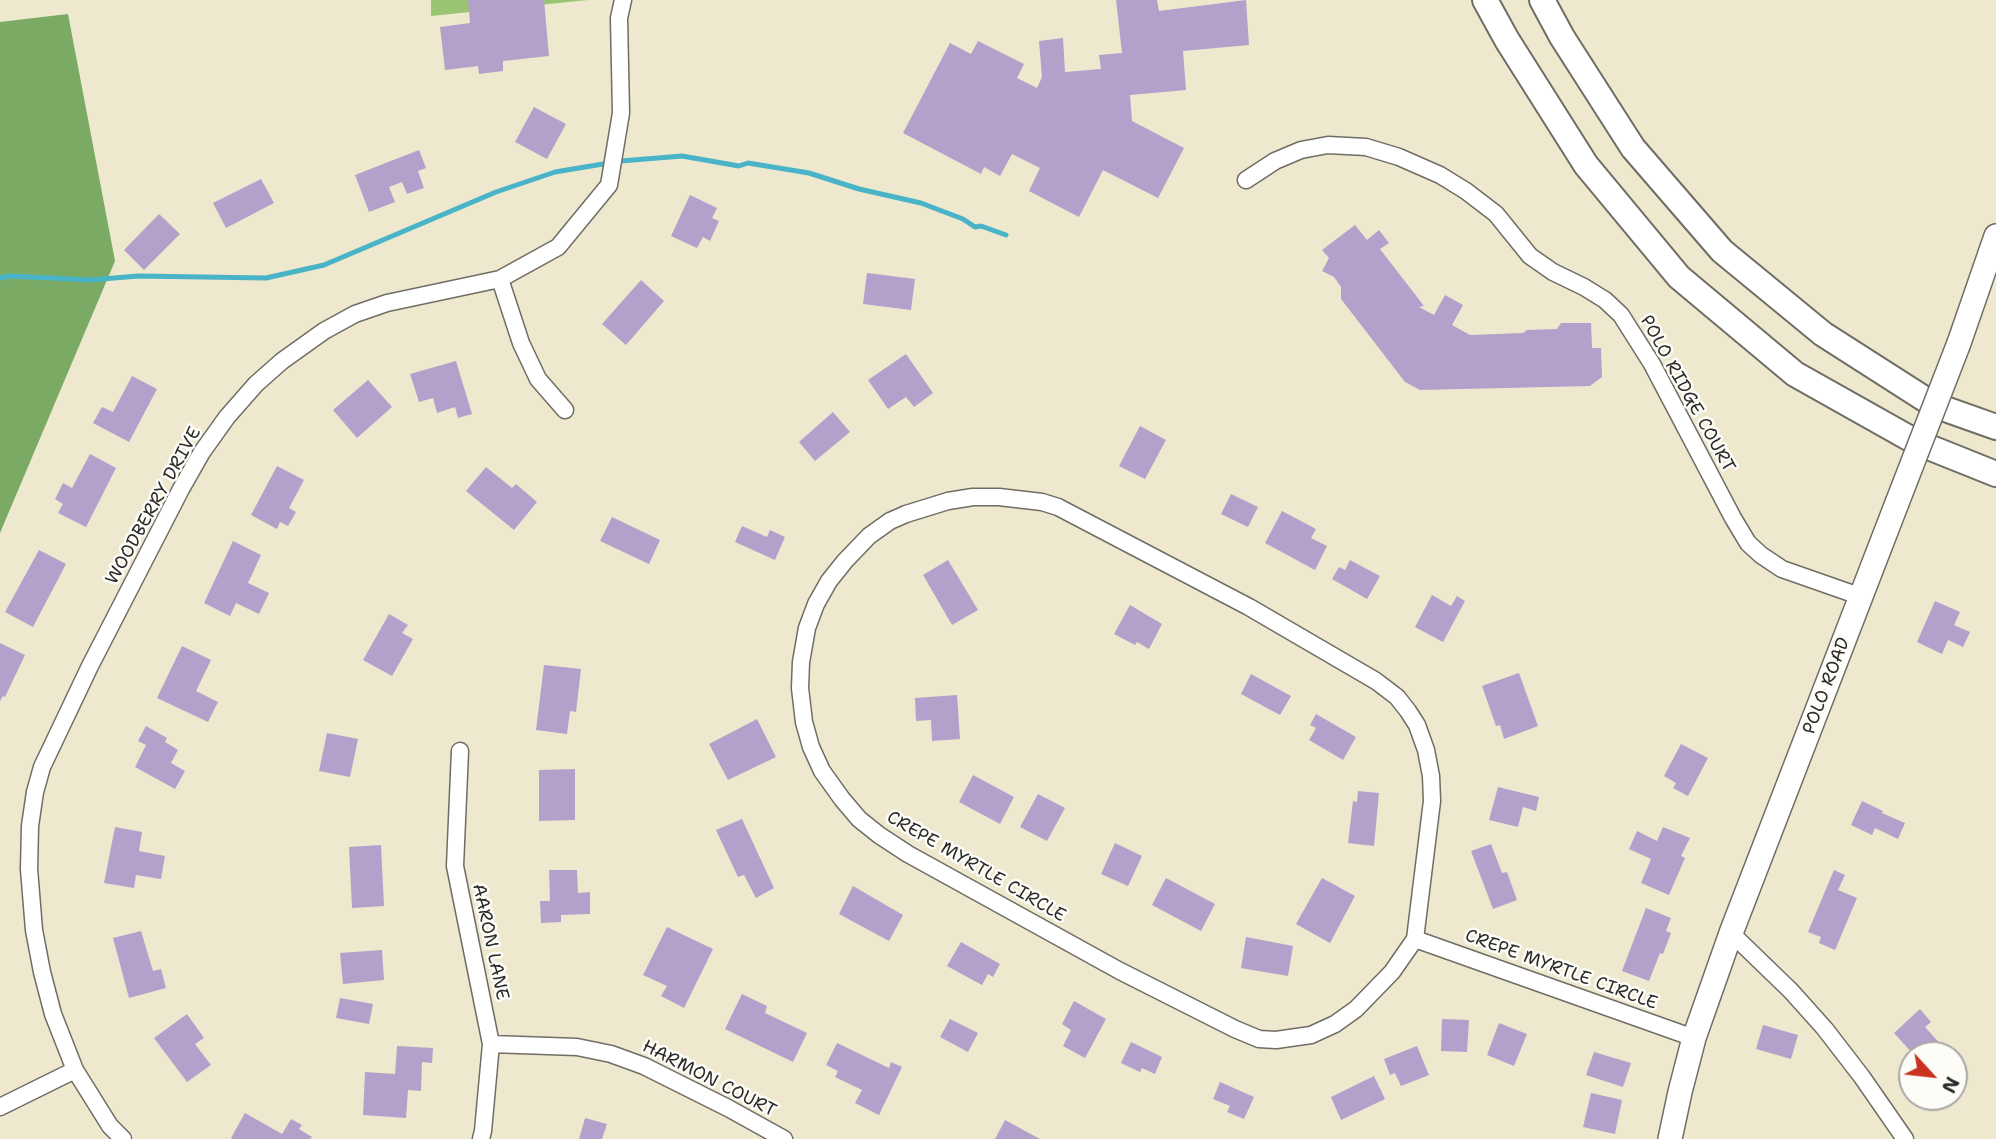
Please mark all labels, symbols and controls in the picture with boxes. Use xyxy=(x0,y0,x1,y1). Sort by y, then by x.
street label: POLO RIDGE COURT xyxy=(1635,312,1739,476)
street label: WOODBERRY DRIVE xyxy=(102,423,206,589)
street label: POLO ROAD xyxy=(1799,635,1855,737)
street label: CREPE MYRTLE CIRCLE xyxy=(883,807,1069,927)
street label: AARON LANE xyxy=(467,882,513,1002)
street label: CREPE MYRTLE CIRCLE xyxy=(1462,925,1660,1015)
street label: HARMON COURT xyxy=(638,1036,780,1122)
north arrow xyxy=(1898,1041,1968,1111)
text: N xyxy=(1936,1072,1965,1097)

